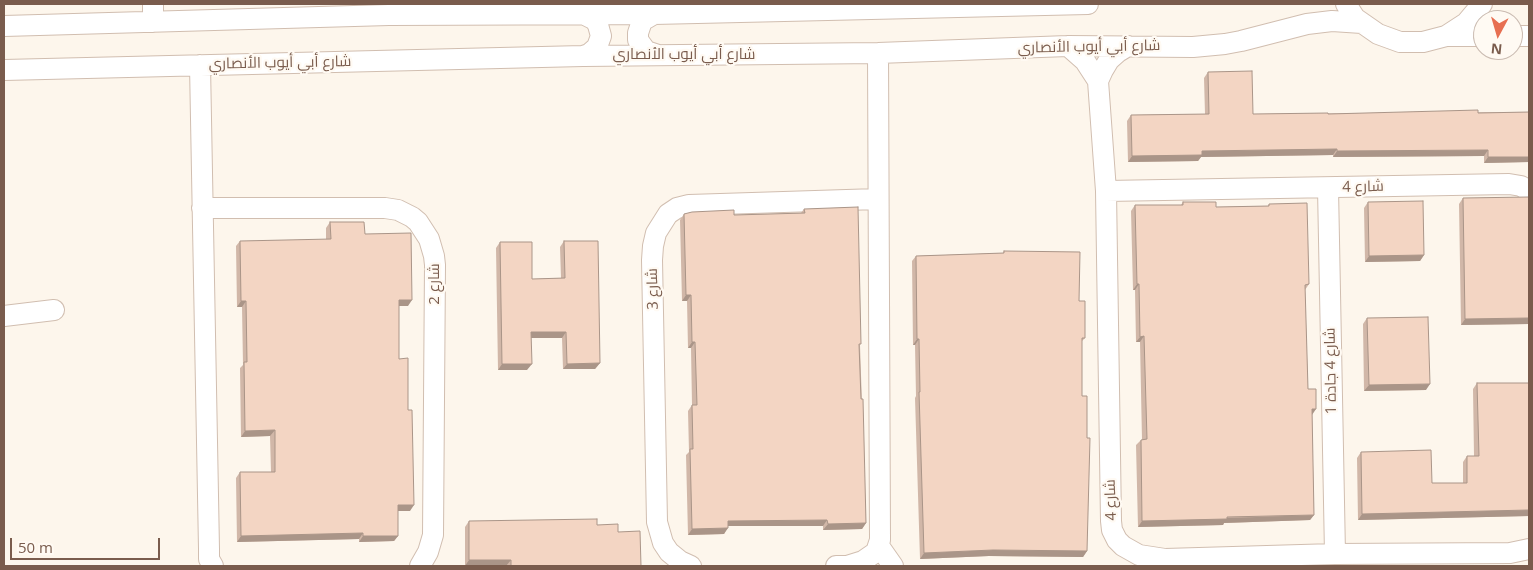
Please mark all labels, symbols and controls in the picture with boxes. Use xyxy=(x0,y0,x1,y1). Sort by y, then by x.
north arrow xyxy=(1473,10,1523,60)
street label: شارع أبي أيوب الأنصاري xyxy=(1017,37,1161,57)
text: N xyxy=(1490,39,1503,59)
street label: شارع أبي أيوب الأنصاري xyxy=(613,46,755,64)
street label: شارع أبي أيوب الأنصاري xyxy=(208,53,352,73)
street label: شارع 4 xyxy=(1342,178,1384,196)
street label: شارع 2 xyxy=(426,263,444,305)
street label: شارع 3 xyxy=(644,268,662,310)
street label: شارع 4 جادة 1 xyxy=(1321,328,1341,414)
street label: شارع 4 xyxy=(1101,479,1121,521)
scale bar xyxy=(12,528,162,560)
text: 50 m xyxy=(18,537,53,557)

